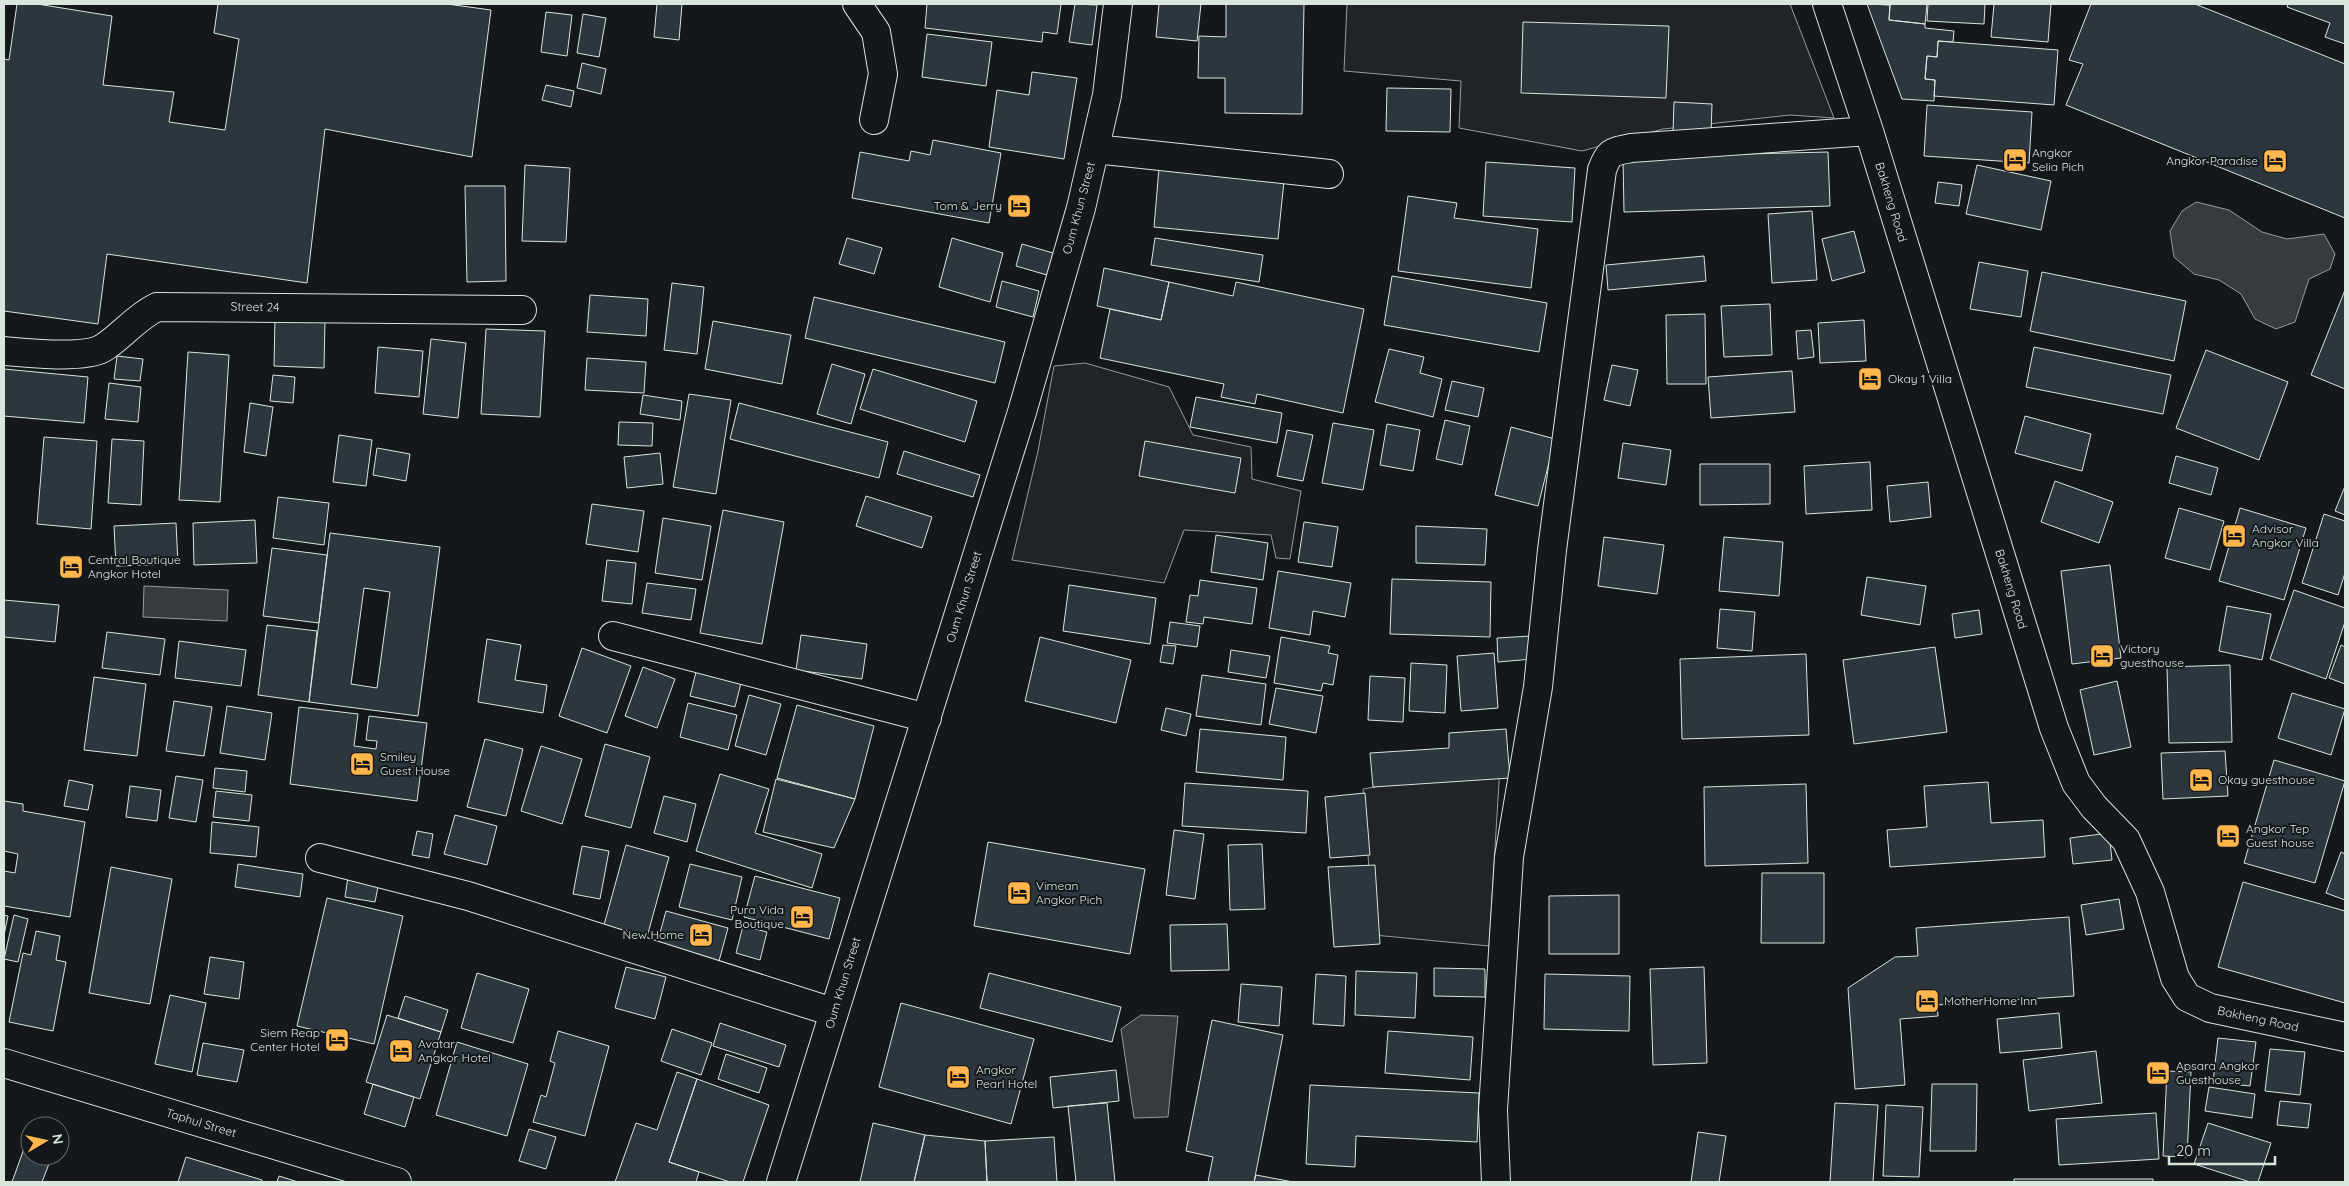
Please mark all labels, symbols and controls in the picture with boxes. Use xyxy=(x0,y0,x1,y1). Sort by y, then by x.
place label: Angkor Selia Pich xyxy=(2032,145,2084,174)
hotel icon: Angkor Selia Pich xyxy=(2002,147,2028,173)
hotel icon: Angkor Paradise xyxy=(2262,148,2288,174)
place label: Angkor Paradise xyxy=(2166,153,2258,168)
street label: Oum Khun Street xyxy=(1059,160,1098,256)
street label: Bakheng Road xyxy=(1872,160,1911,244)
hotel icon: Tom & Jerry xyxy=(1006,193,1032,219)
place label: Tom & Jerry xyxy=(934,198,1002,213)
street label: Street 24 xyxy=(230,299,280,314)
hotel icon: Okay 1 Villa xyxy=(1857,366,1883,392)
place label: Okay 1 Villa xyxy=(1888,371,1952,386)
place label: Advisor Angkor Villa xyxy=(2252,521,2319,550)
hotel icon: Advisor Angkor Villa xyxy=(2221,523,2247,549)
street label: Bakheng Road xyxy=(1992,547,2031,631)
street label: Oum Khun Street xyxy=(942,549,985,644)
place label: Central Boutique Angkor Hotel xyxy=(88,552,181,581)
hotel icon: Central Boutique Angkor Hotel xyxy=(58,554,84,580)
place label: Victory guesthouse xyxy=(2120,641,2184,670)
hotel icon: Victory guesthouse xyxy=(2089,643,2115,669)
place label: Smiley Guest House xyxy=(380,749,450,778)
hotel icon: Smiley Guest House xyxy=(349,751,375,777)
hotel icon: Okay guesthouse xyxy=(2188,767,2214,793)
place label: Okay guesthouse xyxy=(2218,772,2315,787)
place label: Angkor Tep Guest house xyxy=(2246,821,2314,850)
hotel icon: Angkor Tep Guest house xyxy=(2215,823,2241,849)
place label: Vimean Angkor Pich xyxy=(1036,878,1102,907)
hotel icon: Vimean Angkor Pich xyxy=(1006,880,1032,906)
place label: Pura Vida Boutique xyxy=(730,902,784,931)
hotel icon: Pura Vida Boutique xyxy=(789,904,815,930)
hotel icon: New Home xyxy=(688,922,714,948)
place label: New Home xyxy=(623,927,684,942)
street label: Oum Khun Street xyxy=(821,935,864,1030)
hotel icon: MotherHome Inn xyxy=(1914,988,1940,1014)
place label: MotherHome Inn xyxy=(1944,993,2037,1008)
street label: Bakheng Road xyxy=(2216,1003,2300,1034)
place label: Siem Reap Center Hotel xyxy=(250,1025,320,1054)
hotel icon: Siem Reap Center Hotel xyxy=(324,1027,350,1053)
place label: Avatar Angkor Hotel xyxy=(418,1036,491,1065)
hotel icon: Avatar Angkor Hotel xyxy=(388,1038,414,1064)
place label: Apsara Angkor Guesthouse xyxy=(2176,1058,2260,1087)
hotel icon: Apsara Angkor Guesthouse xyxy=(2145,1060,2171,1086)
place label: Angkor Pearl Hotel xyxy=(976,1062,1037,1091)
hotel icon: Angkor Pearl Hotel xyxy=(945,1064,971,1090)
street label: Taphul Street xyxy=(164,1105,238,1140)
north arrow xyxy=(20,1116,70,1166)
text: N xyxy=(48,1132,68,1145)
scale bar xyxy=(2169,1134,2275,1166)
text: 20 m xyxy=(2176,1141,2211,1160)

